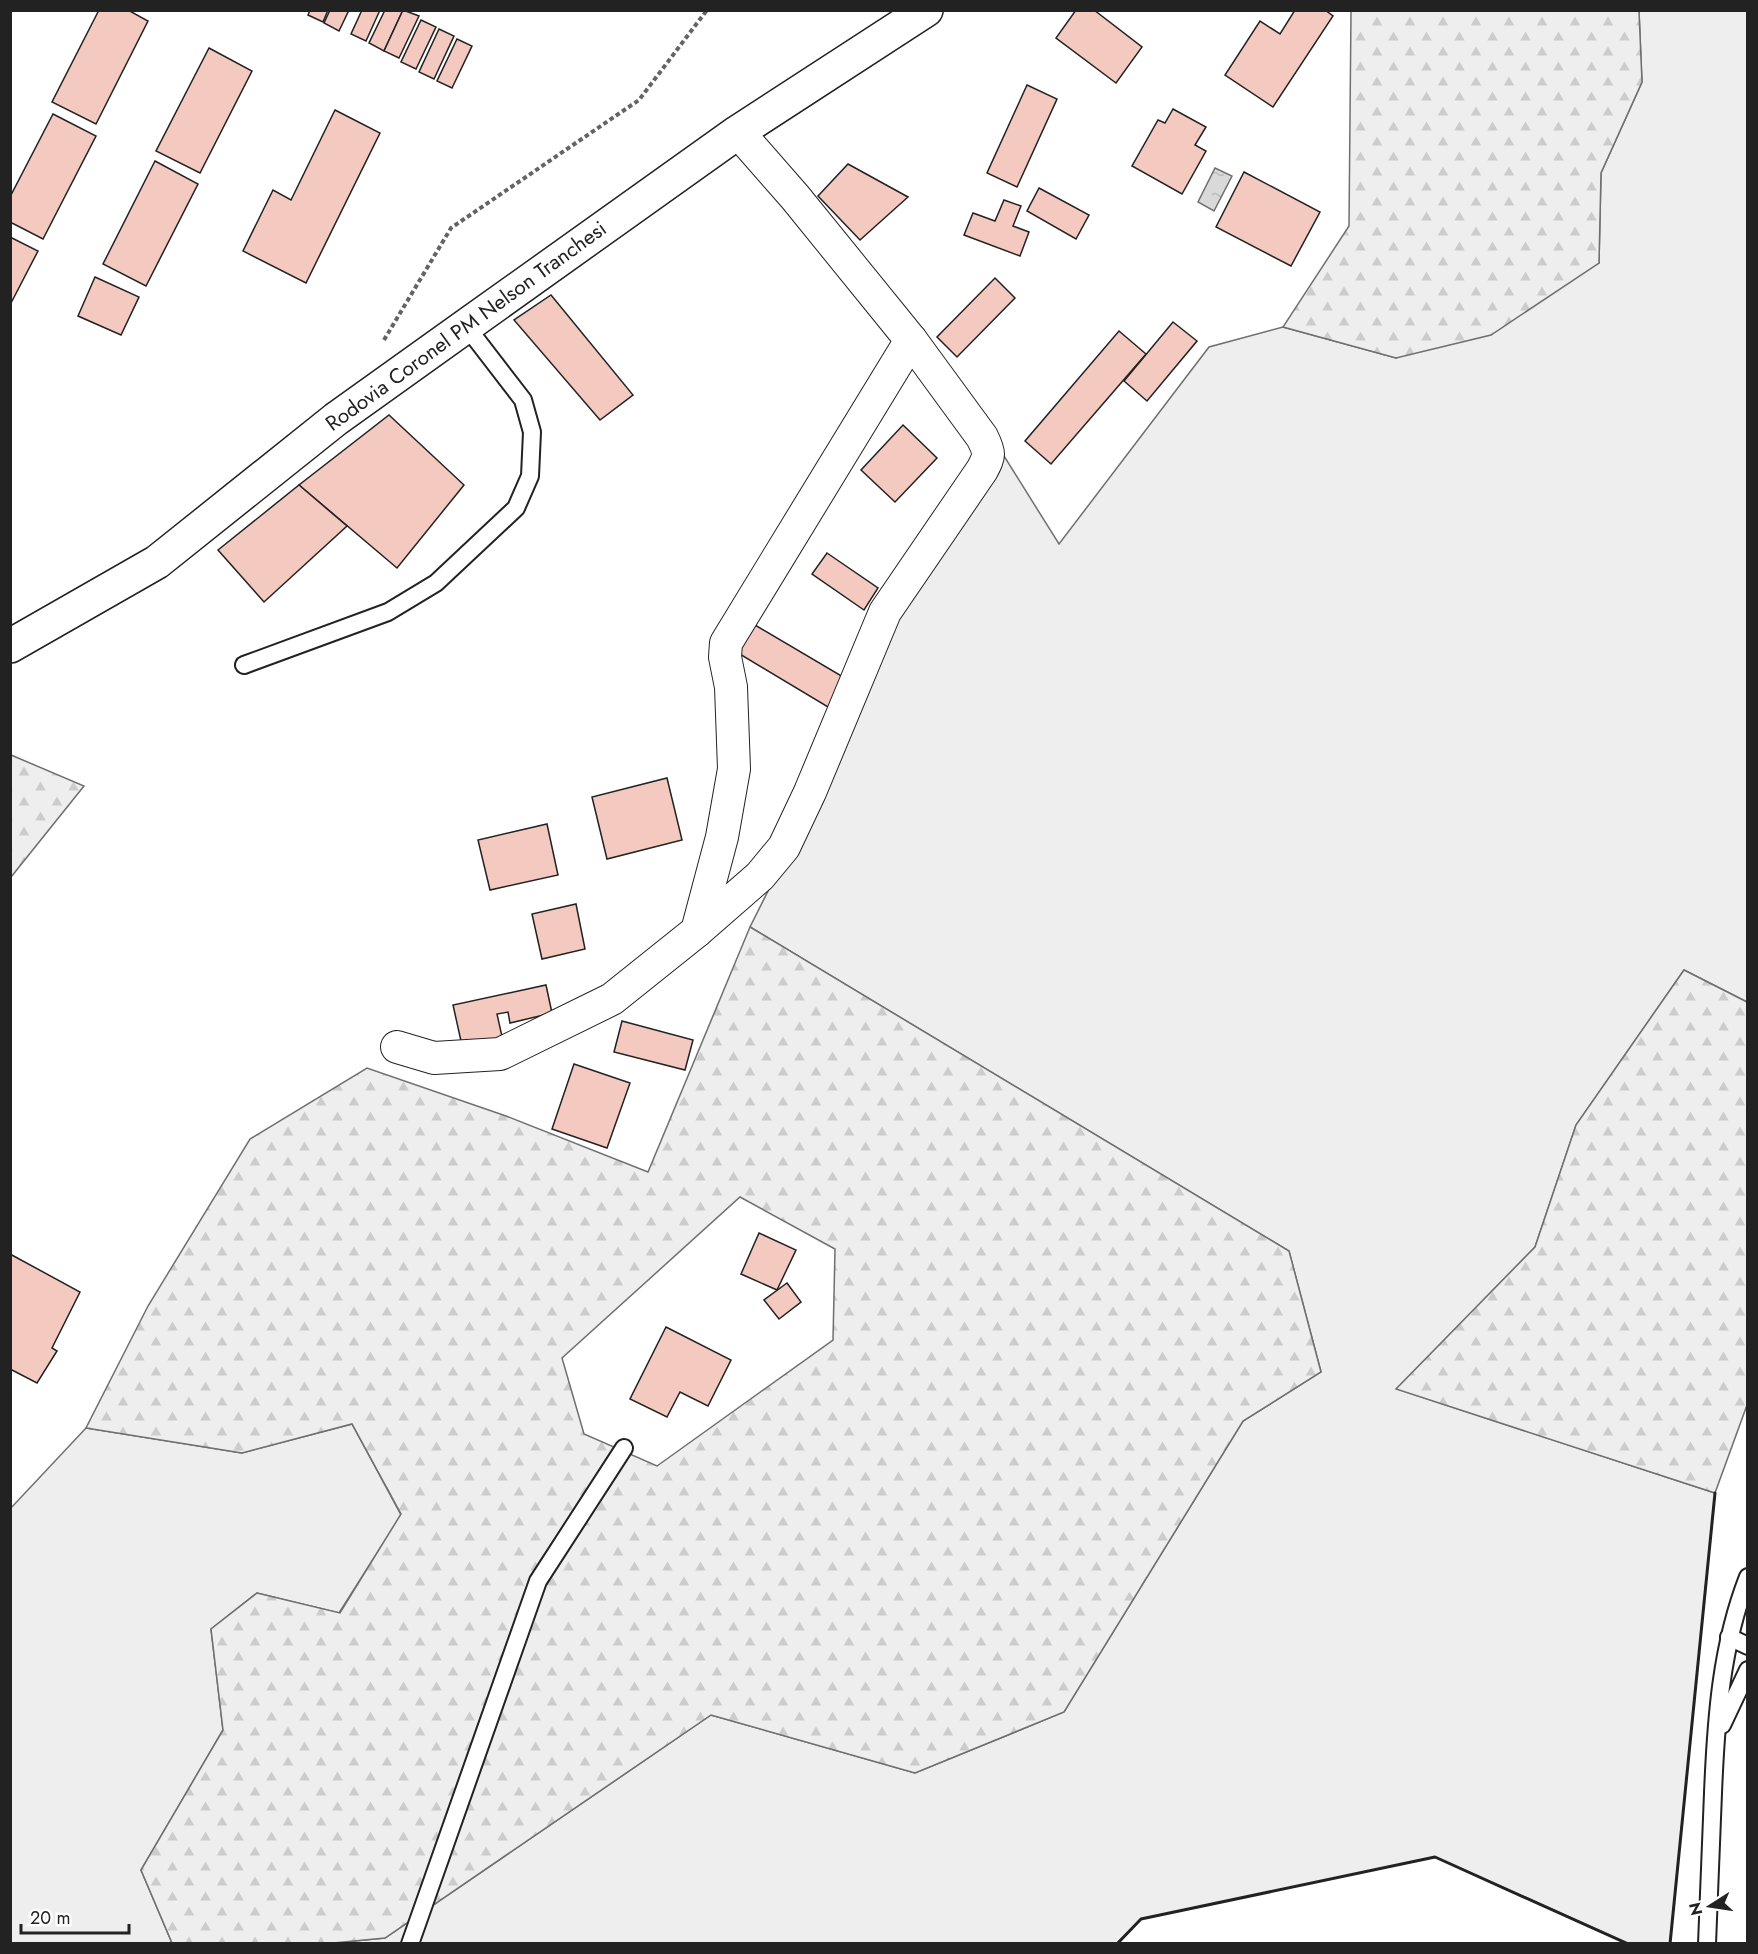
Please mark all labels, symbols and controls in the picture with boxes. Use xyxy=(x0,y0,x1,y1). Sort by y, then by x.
street label: Rodovia Coronel PM Nelson Tranchesi xyxy=(319,214,613,438)
north arrow xyxy=(1680,1876,1740,1936)
scale bar xyxy=(21,1897,129,1935)
text: N xyxy=(1683,1900,1708,1918)
text: 20 m xyxy=(30,1905,70,1931)

